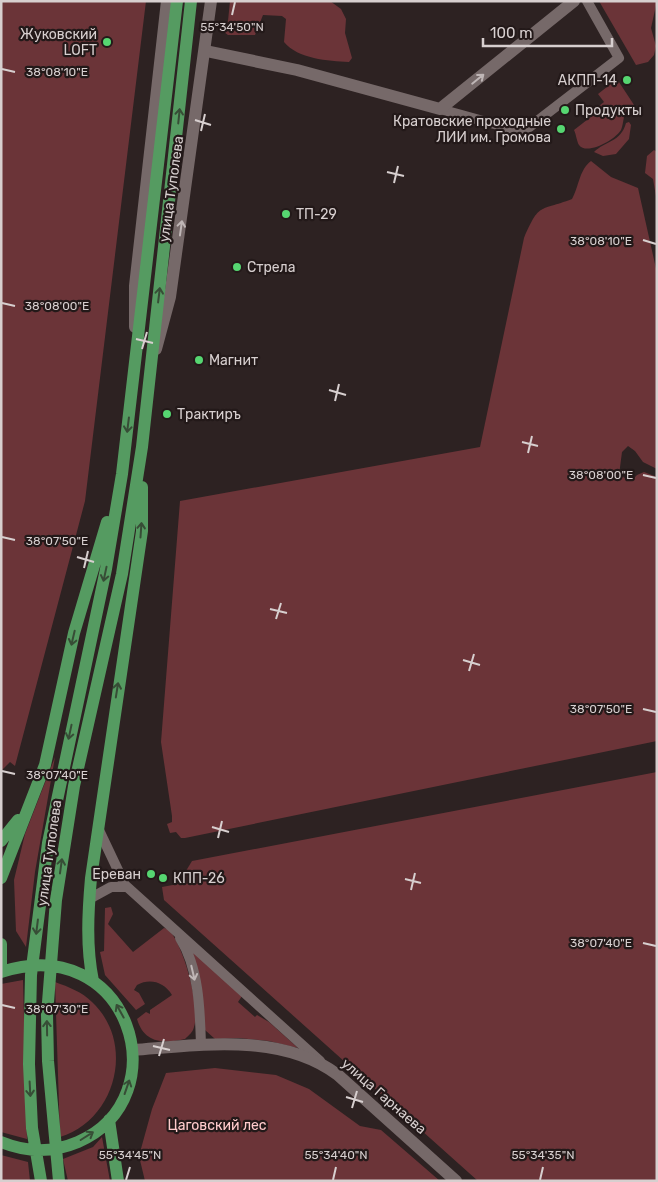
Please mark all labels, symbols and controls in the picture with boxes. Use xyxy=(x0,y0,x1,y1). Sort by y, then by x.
scale bar xyxy=(483,15,612,47)
text: 55°34'50"N xyxy=(200,20,264,34)
text: 100 m xyxy=(490,24,532,42)
place label: Жуковский LOFT xyxy=(20,26,97,59)
marker: Жуковский LOFT xyxy=(101,36,113,48)
text: 38°08'10"E xyxy=(26,65,88,79)
place label: АКПП-14 xyxy=(558,72,617,89)
one-way arrow xyxy=(471,73,484,84)
marker: АКПП-14 xyxy=(621,74,633,86)
place label: Продукты xyxy=(575,102,642,119)
marker: Продукты xyxy=(559,104,571,116)
one-way arrow xyxy=(174,108,184,124)
place label: Кратовские проходные ЛИИ им. Громова xyxy=(393,113,551,146)
marker: Кратовские проходные ЛИИ им. Громова xyxy=(555,123,567,135)
street label: улица Туполева xyxy=(156,135,187,243)
place label: ТП-29 xyxy=(296,206,337,223)
marker: ТП-29 xyxy=(280,208,292,220)
one-way arrow xyxy=(176,220,186,236)
text: 38°08'10"E xyxy=(570,234,632,248)
place label: Стрела xyxy=(247,259,295,276)
marker: Стрела xyxy=(231,261,243,273)
one-way arrow xyxy=(154,287,164,303)
text: 38°08'00"E xyxy=(25,299,89,313)
place label: Магнит xyxy=(209,352,258,369)
marker: Магнит xyxy=(193,354,205,366)
place label: Трактиръ xyxy=(177,406,241,423)
marker: Трактиръ xyxy=(161,408,173,420)
one-way arrow xyxy=(123,417,133,433)
text: 38°08'00"E xyxy=(569,468,633,482)
one-way arrow xyxy=(137,522,146,538)
text: 38°07'50"E xyxy=(26,534,88,548)
one-way arrow xyxy=(100,565,109,581)
one-way arrow xyxy=(68,630,77,646)
one-way arrow xyxy=(113,683,123,699)
text: 38°07'50"E xyxy=(570,702,632,716)
one-way arrow xyxy=(65,724,74,740)
text: 38°07'40"E xyxy=(26,768,88,782)
street label: улица Туполева xyxy=(34,799,65,907)
one-way arrow xyxy=(56,858,66,874)
place label: Ереван xyxy=(92,866,141,883)
marker: Ереван xyxy=(145,868,157,880)
place label: КПП-26 xyxy=(173,870,225,887)
marker: КПП-26 xyxy=(157,872,169,884)
one-way arrow xyxy=(32,919,42,935)
text: 38°07'40"E xyxy=(570,936,632,950)
one-way arrow xyxy=(189,964,198,980)
text: 38°07'30"E xyxy=(26,1002,88,1016)
one-way arrow xyxy=(115,1004,125,1019)
one-way arrow xyxy=(42,1020,52,1036)
street label: улица Гарнаева xyxy=(338,1055,430,1138)
one-way arrow xyxy=(123,1079,133,1095)
one-way arrow xyxy=(26,1081,35,1097)
park label: Цаговский лес xyxy=(167,1117,267,1134)
one-way arrow xyxy=(80,1131,94,1141)
text: 55°34'45"N xyxy=(99,1148,161,1162)
text: 55°34'40"N xyxy=(304,1148,368,1162)
text: 55°34'35"N xyxy=(511,1148,575,1162)

